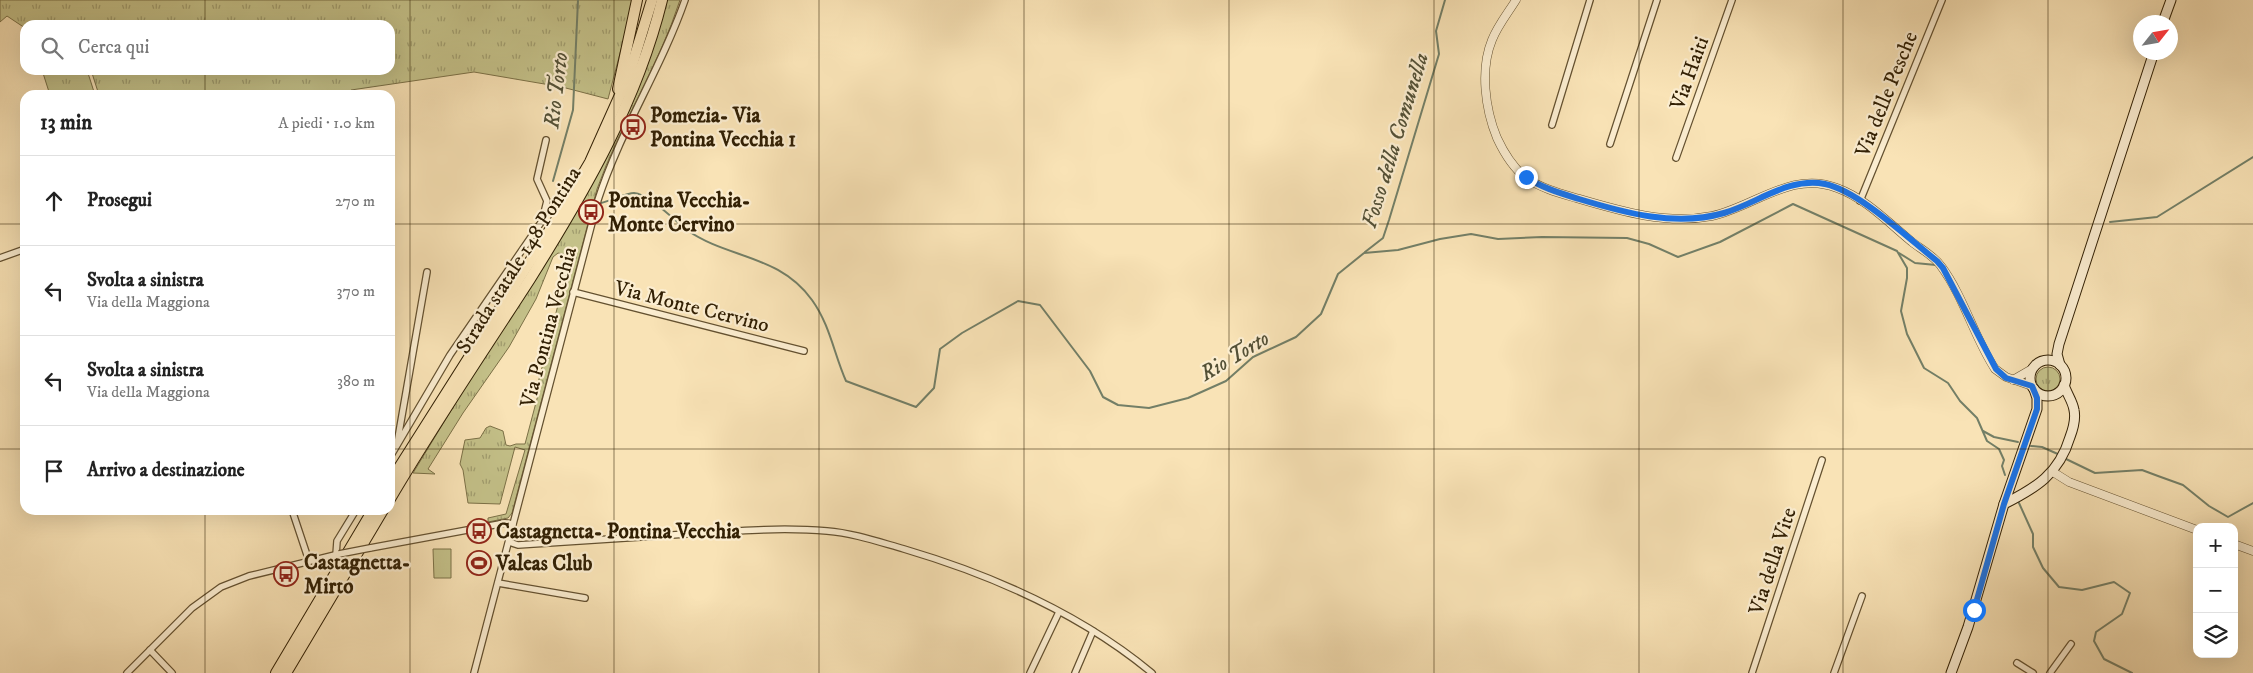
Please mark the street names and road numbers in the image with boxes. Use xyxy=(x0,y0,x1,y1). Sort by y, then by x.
street label: Via delle Pesche xyxy=(1850,27,1924,162)
street label: Via Haiti xyxy=(1664,33,1715,114)
street label: Strada statale 148 Pontina xyxy=(451,162,587,359)
street label: Via Pontina Vecchia xyxy=(515,244,583,412)
street label: Via Monte Cervino xyxy=(611,275,772,339)
street label: Via della Vite xyxy=(1743,504,1803,619)

